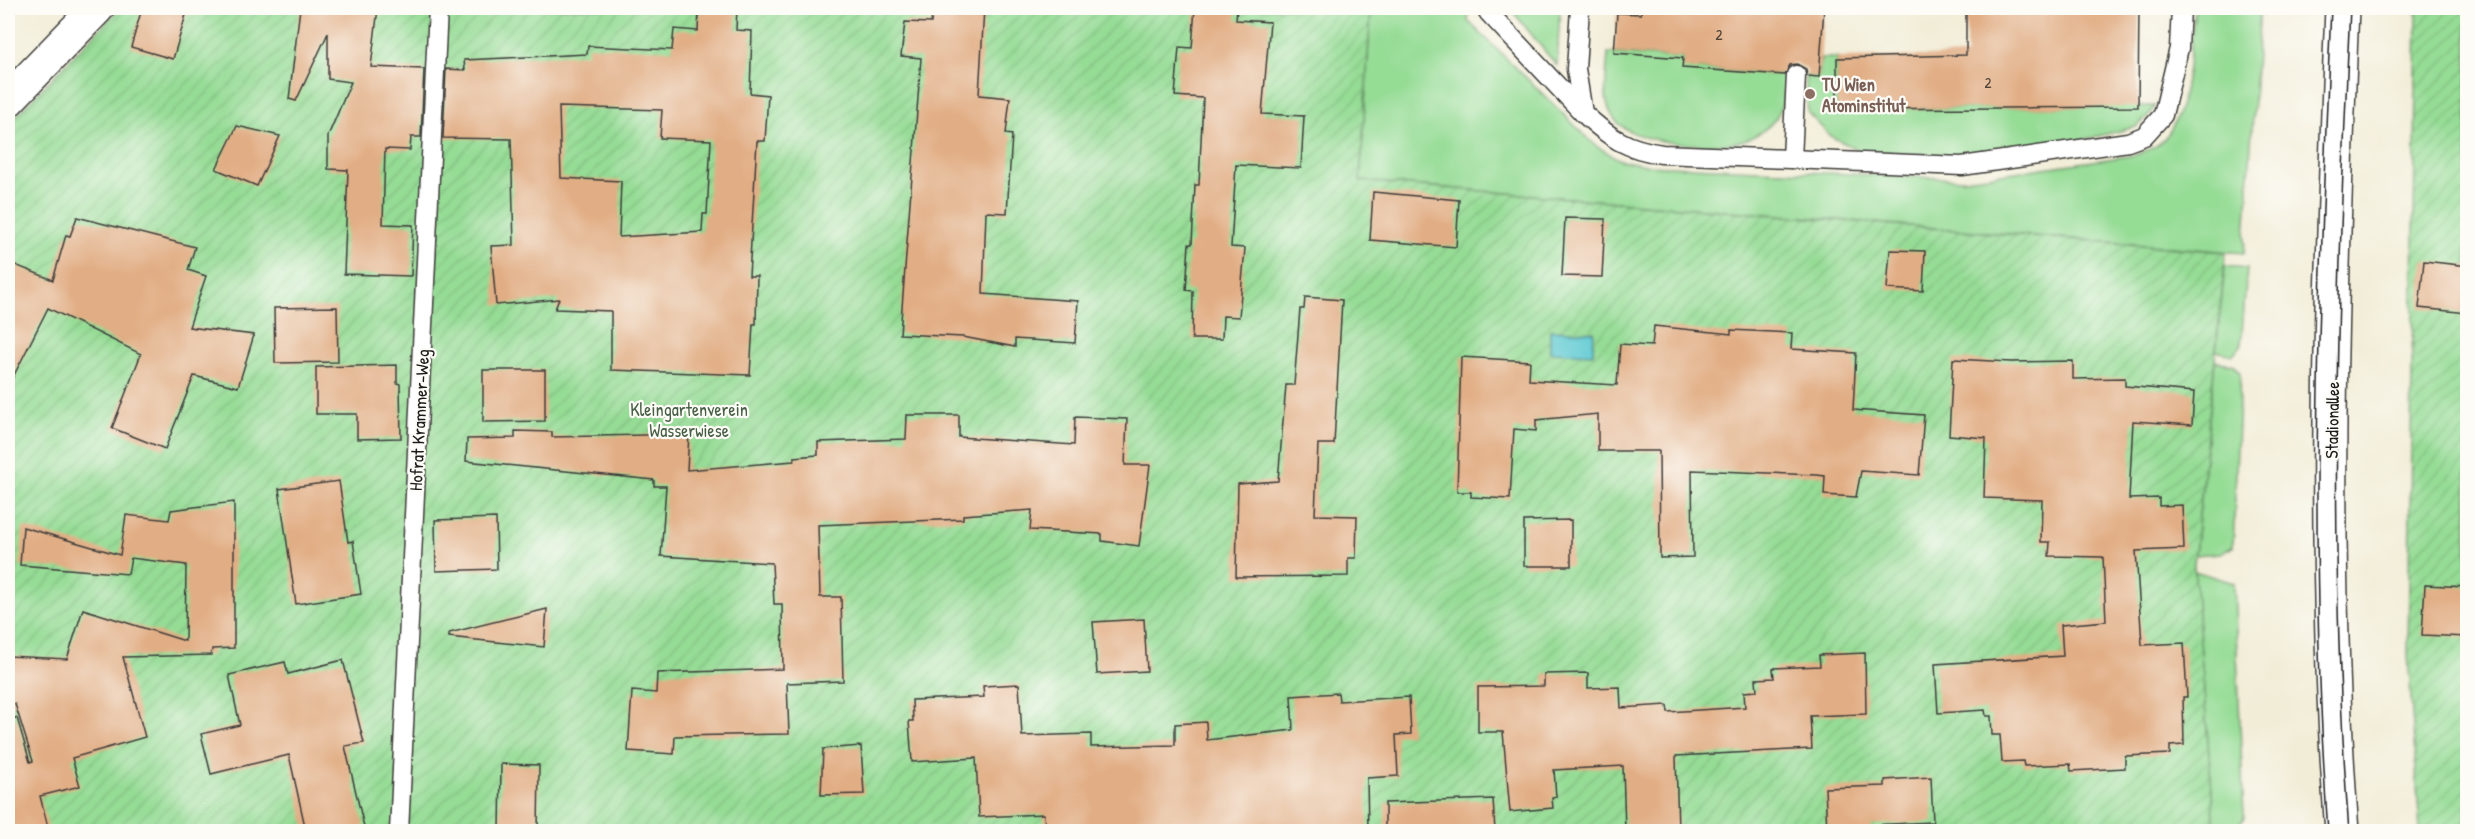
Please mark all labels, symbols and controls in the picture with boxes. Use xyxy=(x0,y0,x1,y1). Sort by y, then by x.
house number: 2 xyxy=(1715,24,1723,45)
place label: TU Wien Atominstitut xyxy=(1821,72,1906,118)
house number: 2 xyxy=(1984,72,1992,93)
marker: TU Wien Atominstitut xyxy=(1803,87,1817,101)
street label: Hofrat Krammer-Weg xyxy=(403,348,435,492)
street label: Stadionallee xyxy=(2319,381,2345,459)
park label: Kleingartenverein Wasserwiese xyxy=(630,397,748,443)

